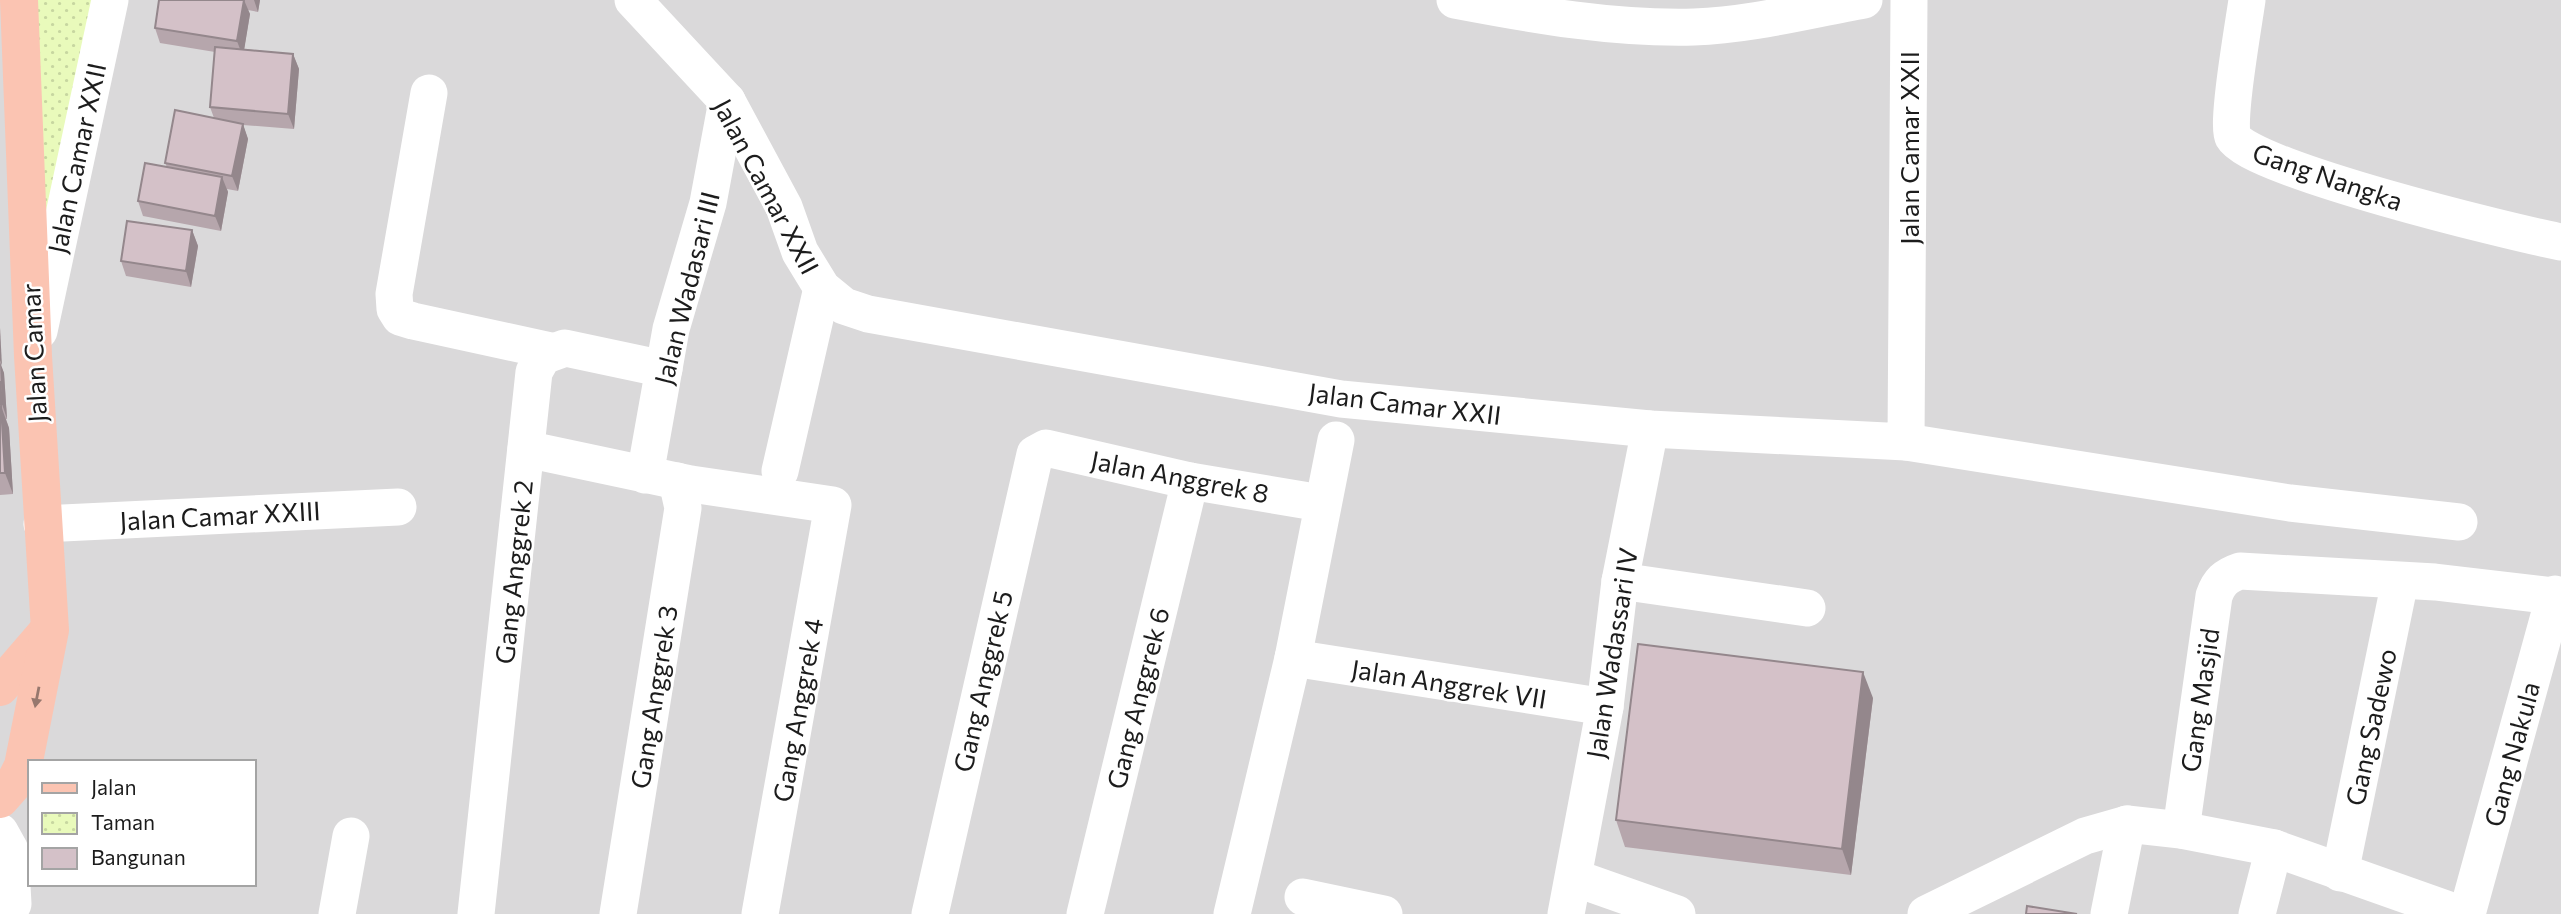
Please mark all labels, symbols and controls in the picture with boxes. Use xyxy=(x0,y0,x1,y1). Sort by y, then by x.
street label: Jalan Camar XXII xyxy=(1893,51,1924,245)
street label: Jalan Camar XXII xyxy=(41,60,111,256)
street label: Jalan Camar XXII xyxy=(708,93,826,279)
street label: Gang Nangka xyxy=(2249,136,2407,216)
street label: Jalan Wadasari III xyxy=(647,188,725,388)
street label: Jalan Camar xyxy=(14,283,52,423)
street label: Jalan Camar XXII xyxy=(1307,376,1503,430)
street label: Jalan Anggrek 8 xyxy=(1088,444,1272,508)
street label: Gang Anggrek 2 xyxy=(488,478,538,666)
street label: Jalan Camar XXIII xyxy=(119,494,321,536)
street label: Jalan Wadassari IV xyxy=(1579,545,1643,761)
street label: Gang Anggrek 5 xyxy=(946,587,1018,775)
street label: Gang Anggrek 3 xyxy=(623,603,683,791)
street label: Gang Anggrek 6 xyxy=(1099,604,1175,792)
street label: Gang Anggrek 4 xyxy=(766,616,828,804)
street label: Gang Masjid xyxy=(2174,626,2224,774)
street label: Gang Sadewo xyxy=(2338,646,2402,808)
street label: Jalan Anggrek VII xyxy=(1349,652,1549,714)
street label: Gang Nakula xyxy=(2477,678,2545,830)
one-way arrow xyxy=(31,686,42,708)
legend xyxy=(28,760,256,886)
text: Jalan xyxy=(91,774,136,799)
text: Taman xyxy=(91,809,155,834)
text: Bangunan xyxy=(91,844,186,869)

